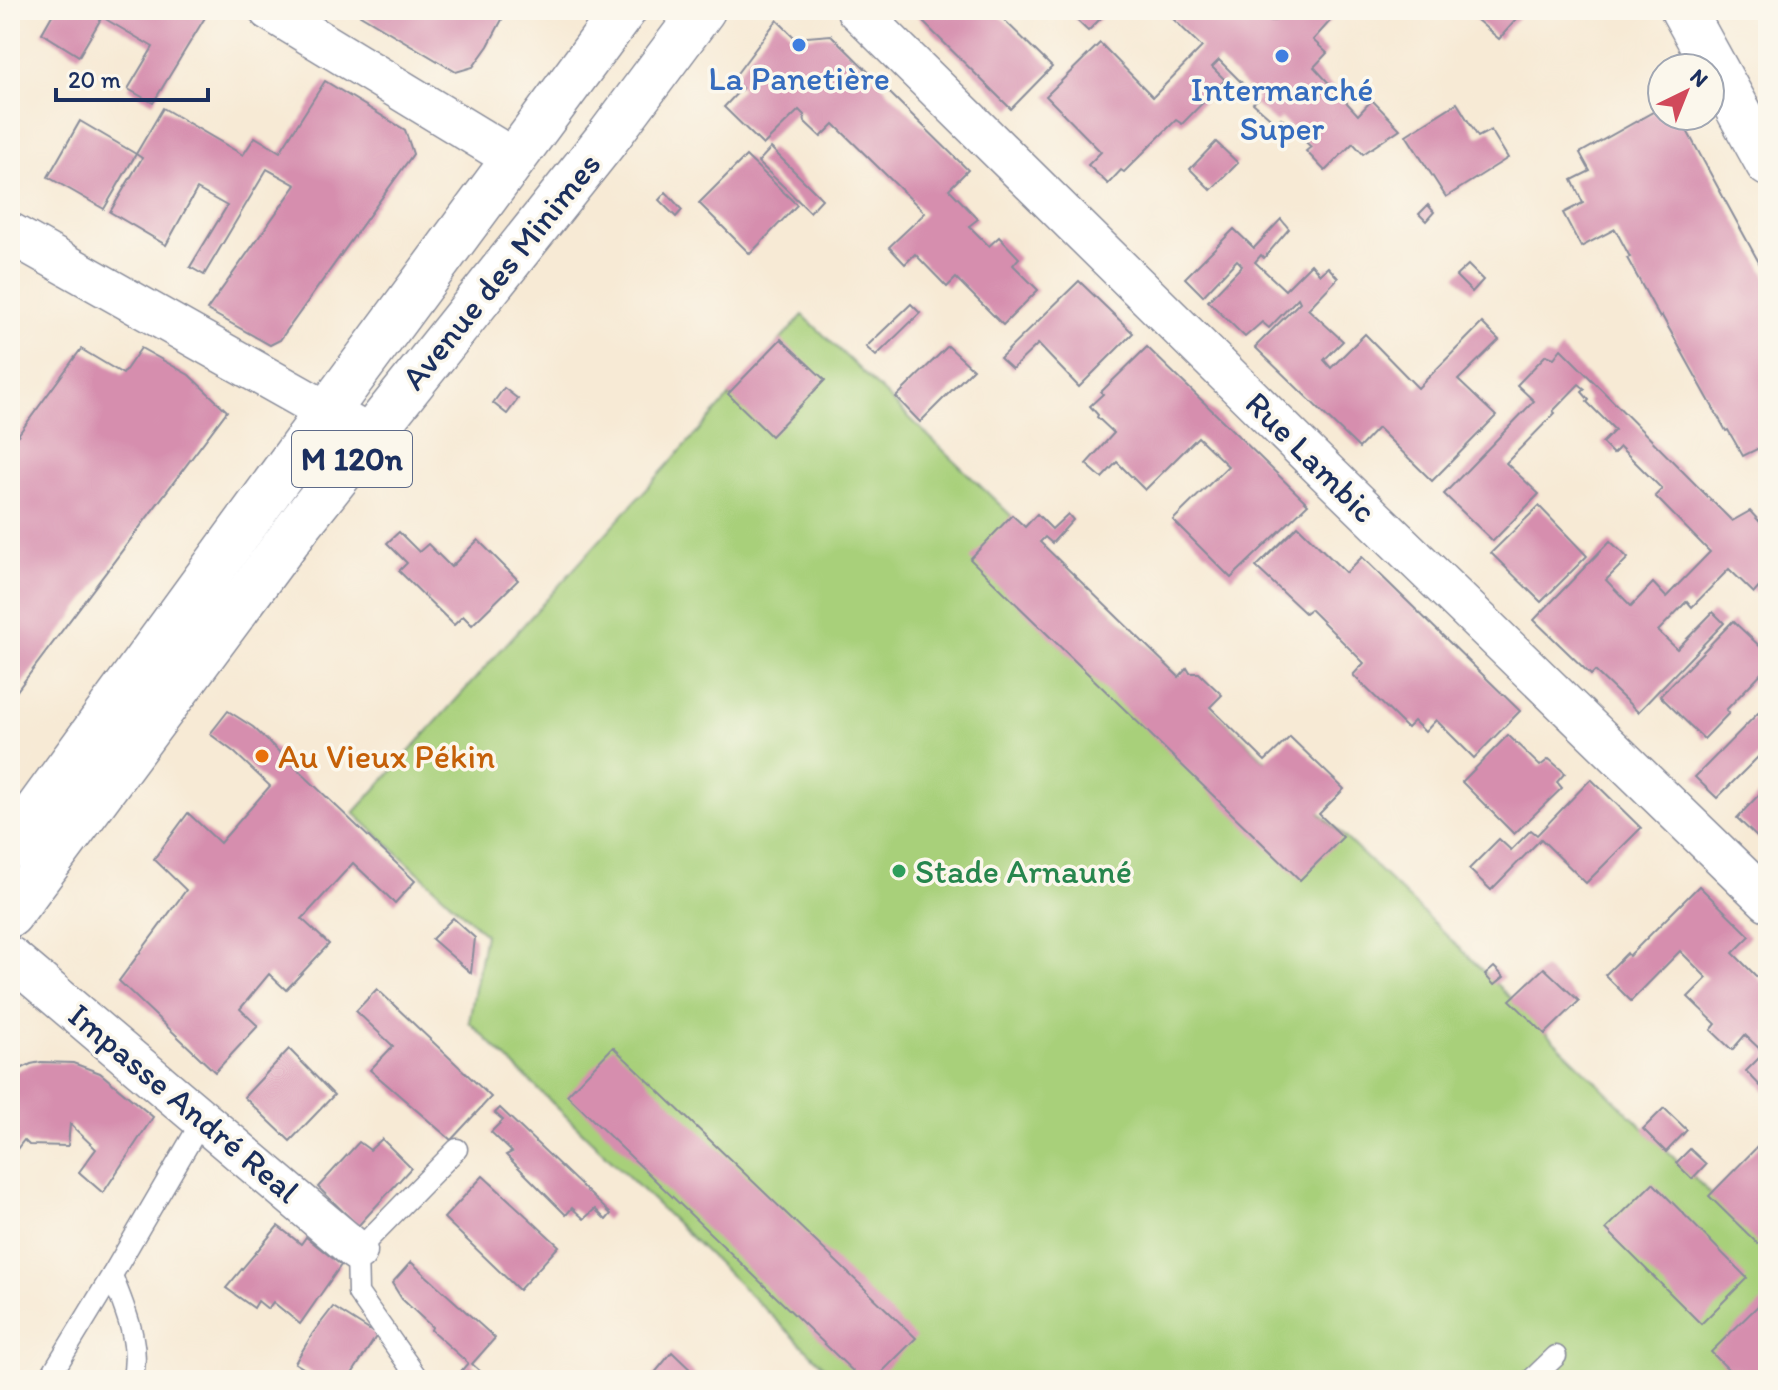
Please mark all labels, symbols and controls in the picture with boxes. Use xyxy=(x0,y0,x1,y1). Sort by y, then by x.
marker: La Panetière xyxy=(790,36,808,54)
marker: Intermarché Super xyxy=(1273,47,1291,65)
scale bar xyxy=(56,52,208,102)
north arrow xyxy=(1646,52,1726,132)
place label: La Panetière xyxy=(708,58,890,99)
text: N xyxy=(1685,63,1714,93)
text: 20 m xyxy=(68,65,121,94)
place label: Intermarché Super xyxy=(1191,69,1373,149)
street label: Avenue des Minimes xyxy=(393,144,609,398)
street label: Rue Lambic xyxy=(1237,383,1385,531)
road number: M 120n xyxy=(292,431,412,487)
place label: Au Vieux Pékin xyxy=(278,736,495,777)
marker: Au Vieux Pékin xyxy=(253,747,271,765)
place label: Stade Arnauné xyxy=(915,851,1132,892)
marker: Stade Arnauné xyxy=(890,862,908,880)
street label: Impasse André Real xyxy=(60,995,308,1212)

